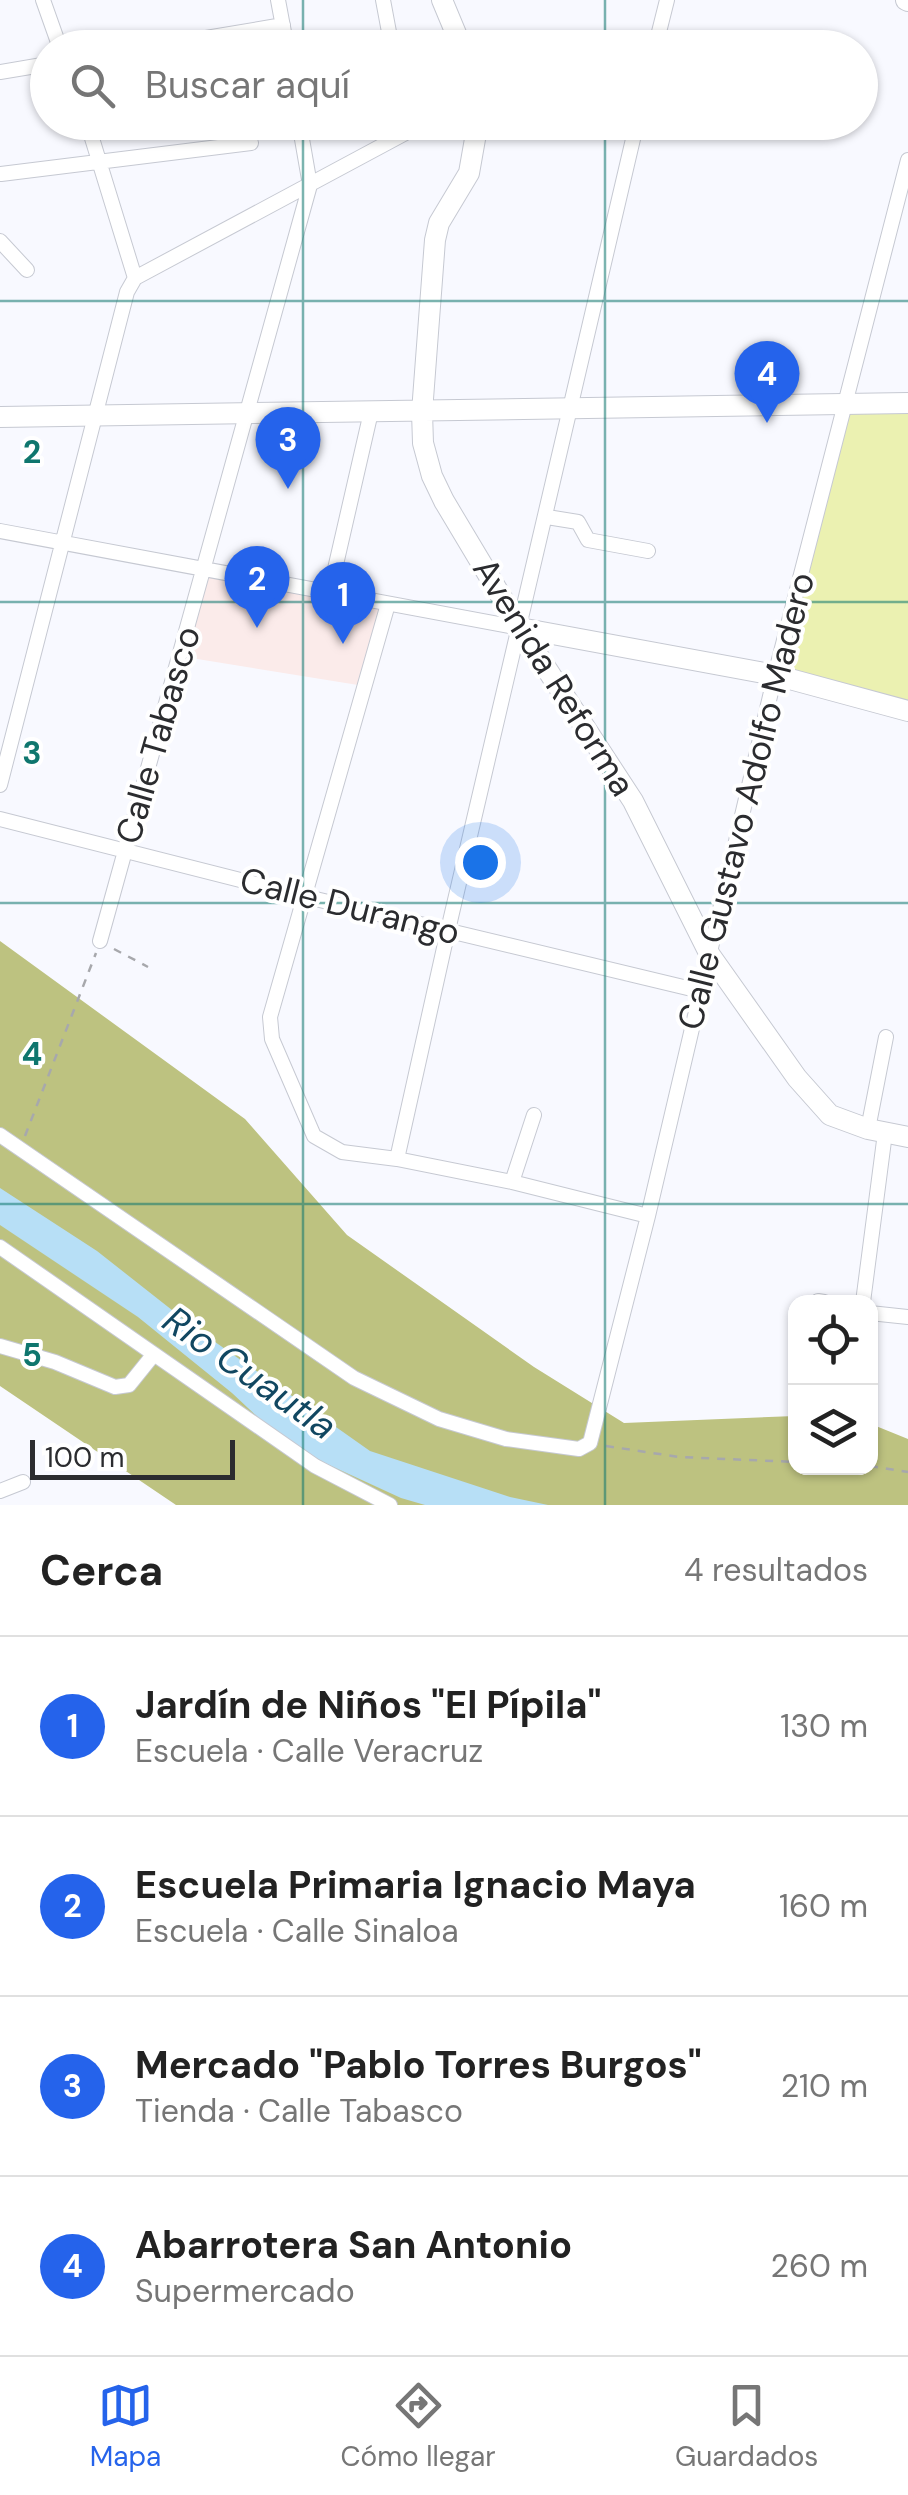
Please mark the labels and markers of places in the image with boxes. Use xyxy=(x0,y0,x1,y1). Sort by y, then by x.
pin: 4 xyxy=(734,340,800,423)
pin: 3 xyxy=(256,406,320,489)
pin: 2 xyxy=(224,546,290,628)
pin: 1 xyxy=(310,562,376,644)

